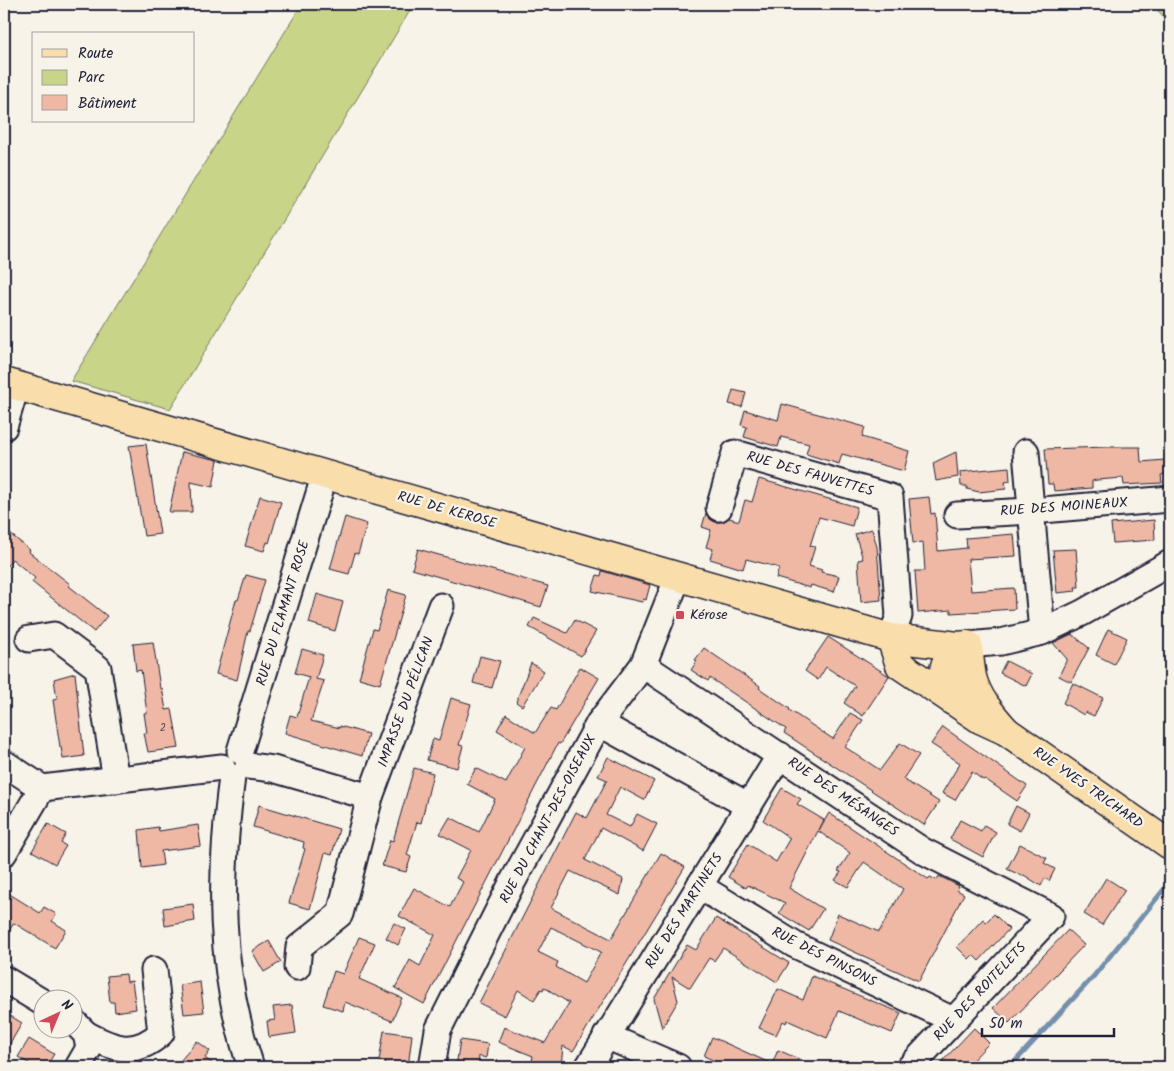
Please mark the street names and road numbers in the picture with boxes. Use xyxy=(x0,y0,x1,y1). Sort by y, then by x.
street label: RUE DES FAUVETTES xyxy=(744,445,877,503)
street label: RUE DE KEROSE xyxy=(395,485,500,535)
street label: RUE DES MOINEAUX xyxy=(999,492,1129,522)
street label: RUE DU FLAMANT ROSE xyxy=(250,537,316,689)
street label: IMPASSE DU PÉLICAN xyxy=(372,633,440,770)
street label: RUE DU CHANT-DES-OISEAUX xyxy=(494,730,602,907)
street label: RUE YVES TRICHARD xyxy=(1028,742,1148,834)
street label: RUE DES MÉSANGES xyxy=(783,752,903,843)
street label: RUE DES MARTINETS xyxy=(639,848,729,973)
street label: RUE DES PINSONS xyxy=(768,921,881,993)
street label: RUE DES ROITELETS xyxy=(928,937,1032,1046)

